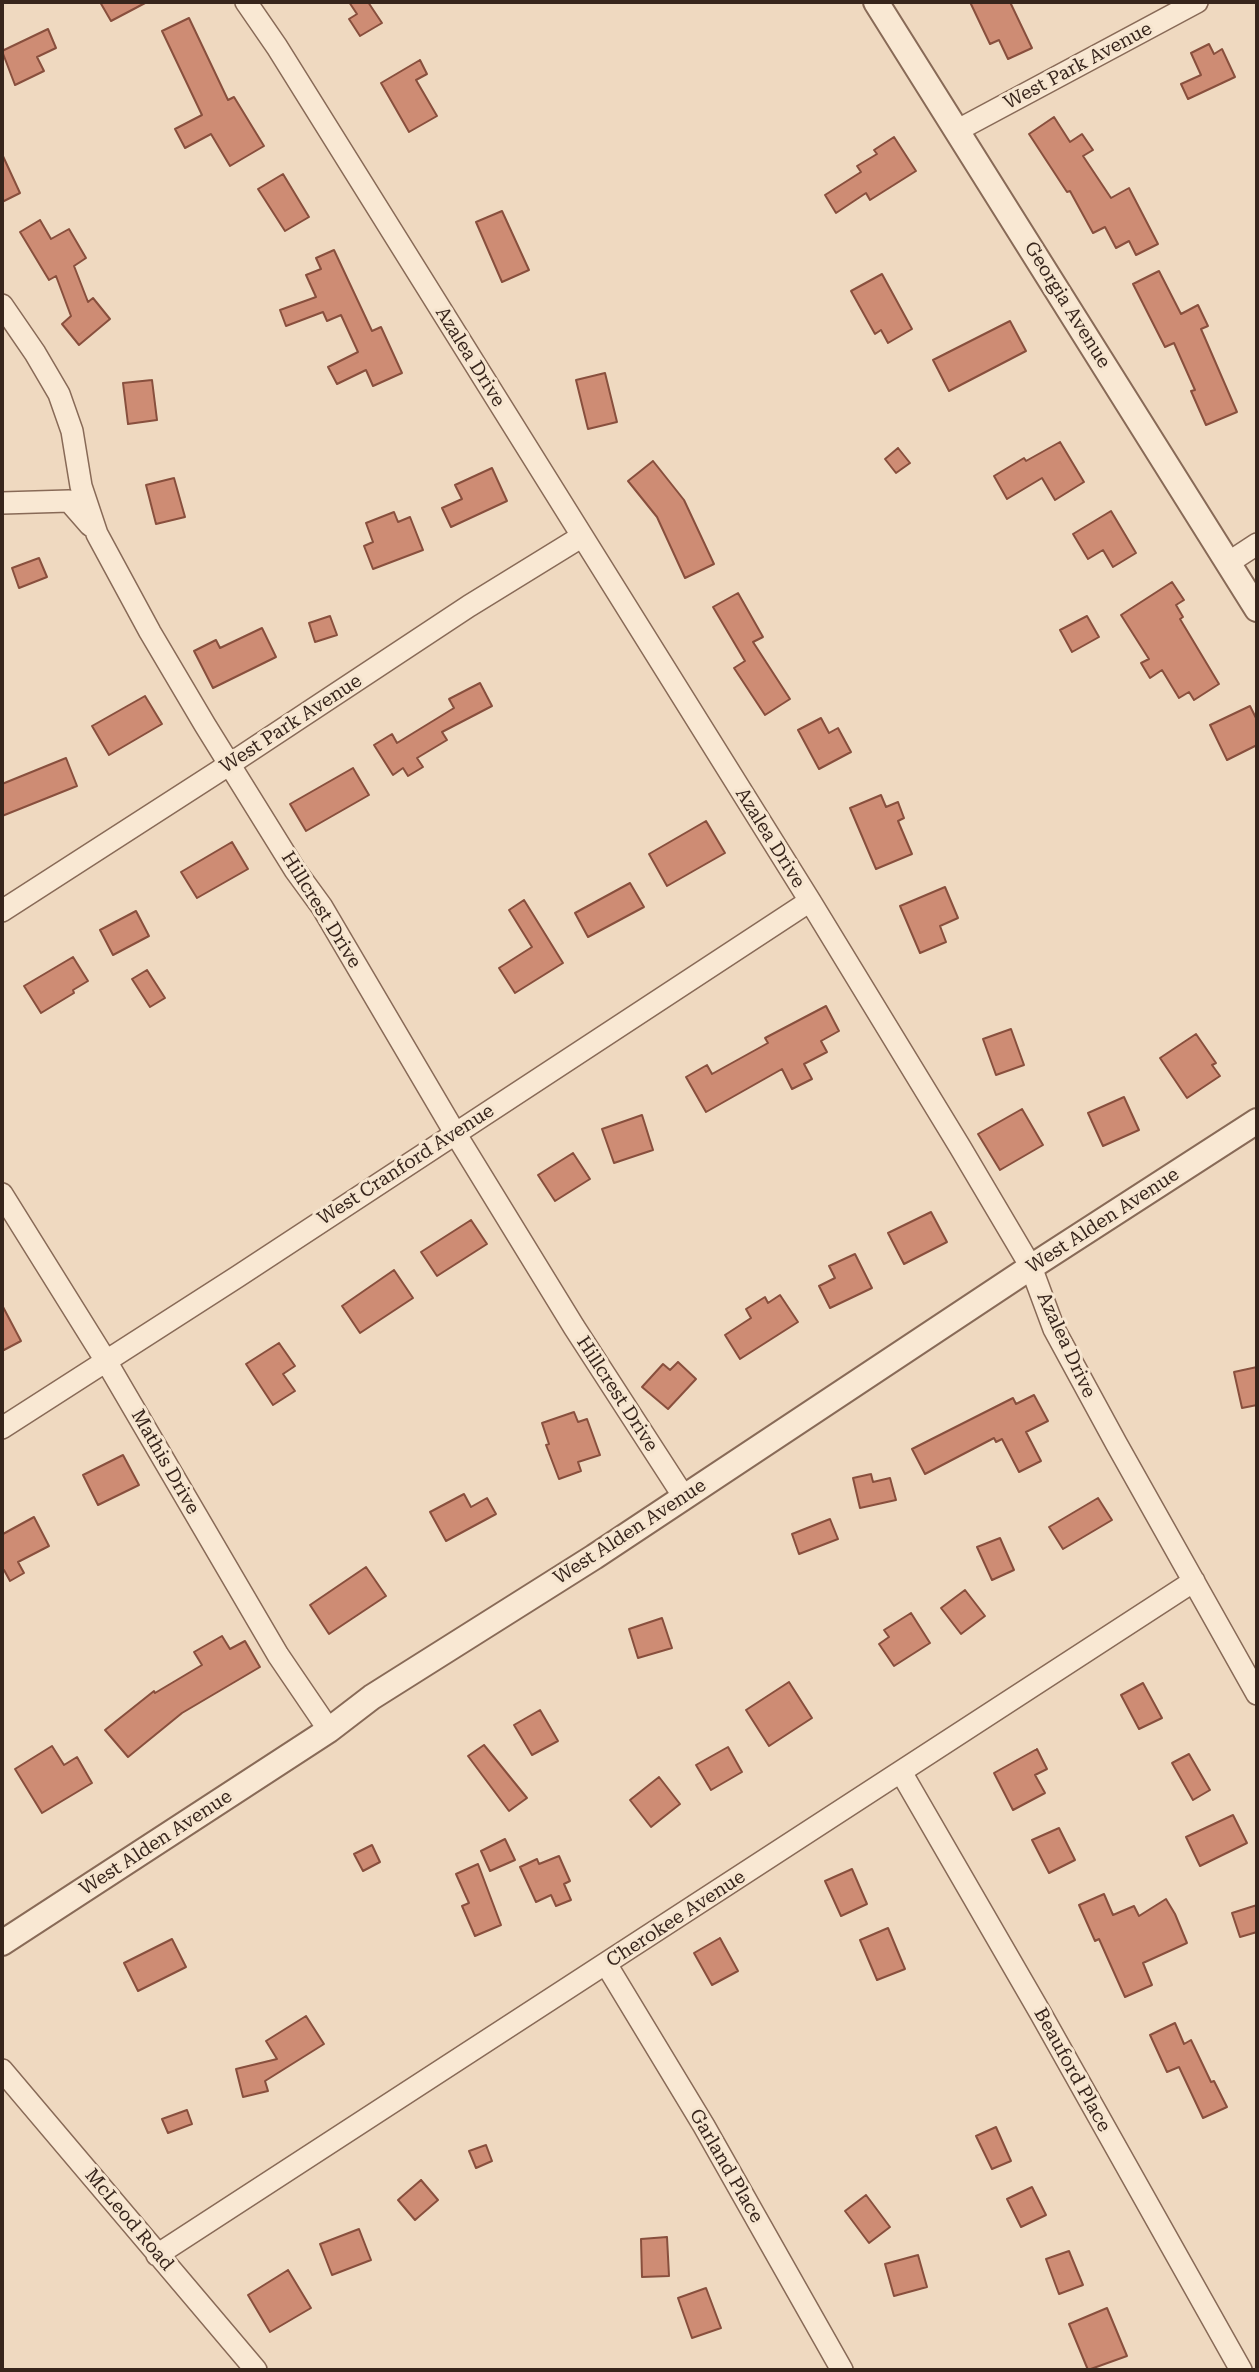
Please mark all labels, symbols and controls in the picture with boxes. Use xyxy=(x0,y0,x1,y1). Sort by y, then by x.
street label: West Park Avenue xyxy=(1000,17,1156,115)
street label: Georgia Avenue xyxy=(1019,237,1115,373)
street label: Azalea Drive xyxy=(430,303,510,411)
street label: West Park Avenue xyxy=(216,670,366,778)
street label: Azalea Drive xyxy=(730,784,810,892)
street label: Hillcrest Drive xyxy=(276,848,366,972)
street label: West Cranford Avenue xyxy=(314,1099,498,1231)
street label: West Alden Avenue xyxy=(1023,1163,1183,1279)
street label: Azalea Drive xyxy=(1032,1289,1100,1401)
street label: Hillcrest Drive xyxy=(571,1332,663,1456)
street label: Mathis Drive xyxy=(126,1406,204,1518)
street label: West Alden Avenue xyxy=(550,1474,710,1590)
street label: West Alden Avenue xyxy=(76,1785,236,1901)
street label: Cherokee Avenue xyxy=(602,1866,750,1972)
street label: Beauford Place xyxy=(1029,2004,1115,2136)
street label: Garland Place xyxy=(684,2105,768,2227)
street label: McLeod Road xyxy=(80,2164,178,2276)

